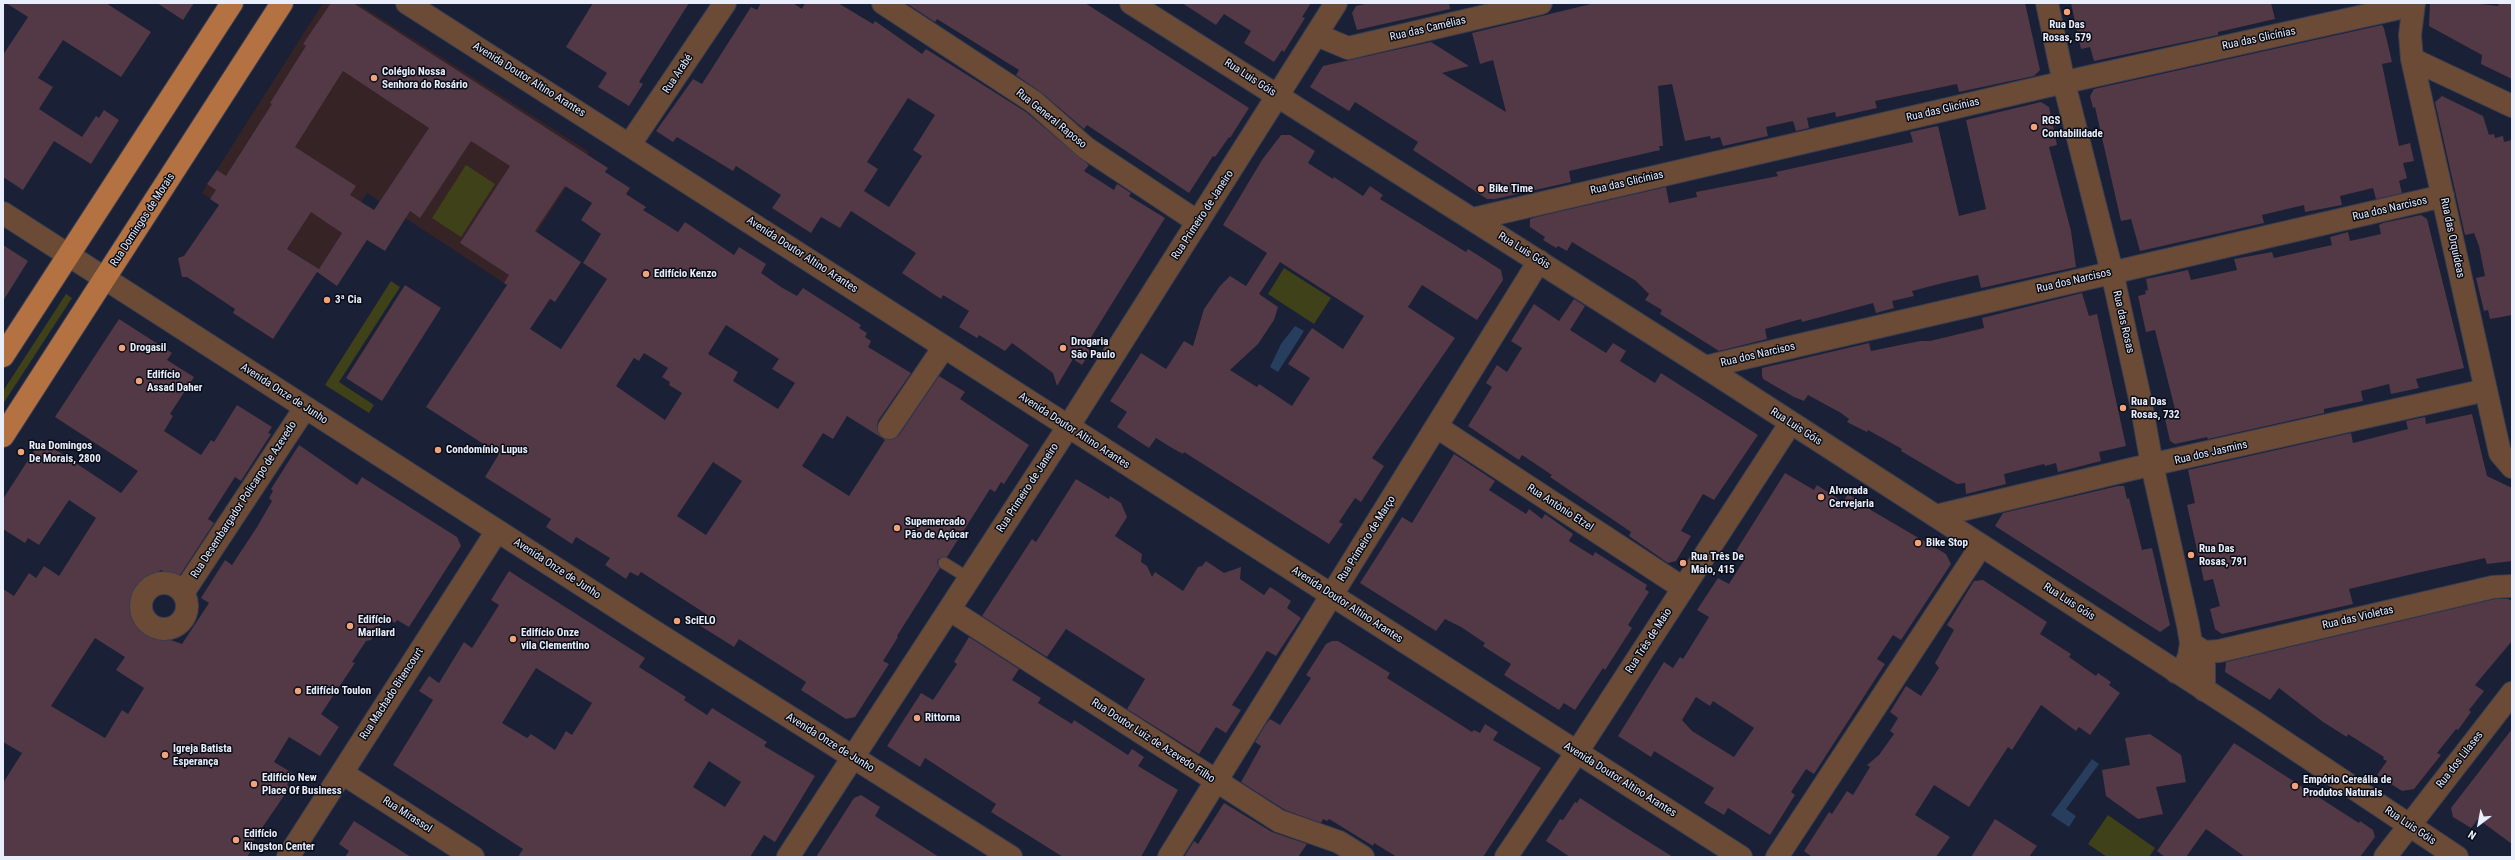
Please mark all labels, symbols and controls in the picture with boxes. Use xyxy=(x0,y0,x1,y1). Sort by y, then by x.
marker: Rua Das Rosas, 579 xyxy=(2062,7,2072,17)
street label: Rua das Camélias xyxy=(1389,14,1467,44)
place label: Rua Das Rosas, 579 xyxy=(2043,18,2091,44)
street label: Rua das Glicínias xyxy=(2221,25,2297,53)
street label: Avenida Doutor Altino Arantes xyxy=(470,40,588,120)
street label: Rua Arabé xyxy=(660,52,696,96)
street label: Rua Luis Góis xyxy=(1222,56,1278,100)
place label: Colégio Nossa Senhora do Rosário xyxy=(382,65,468,91)
marker: Colégio Nossa Senhora do Rosário xyxy=(369,73,379,83)
street label: Rua General Raposo xyxy=(1013,86,1089,152)
street label: Rua das Glicínias xyxy=(1905,95,1981,125)
place label: RGS Contabilidade xyxy=(2042,114,2103,140)
marker: RGS Contabilidade xyxy=(2029,122,2039,132)
street label: Rua Primeiro de Janeiro xyxy=(1169,168,1237,262)
street label: Rua das Glicínias xyxy=(1589,168,1665,198)
street label: Rua Domingos de Morais xyxy=(108,171,178,269)
place label: Bike Time xyxy=(1489,182,1533,196)
marker: Bike Time xyxy=(1476,184,1486,194)
street label: Rua dos Narcisos xyxy=(2352,194,2428,224)
street label: Rua das Orquídeas xyxy=(2437,197,2467,279)
street label: Avenida Doutor Altino Arantes xyxy=(744,214,860,296)
street label: Rua Luis Góis xyxy=(1496,230,1552,272)
street label: Rua dos Narcisos xyxy=(2036,266,2112,296)
place label: Edifício Kenzo xyxy=(654,267,717,281)
marker: Edifício Kenzo xyxy=(641,269,651,279)
street label: Rua das Rosas xyxy=(2109,289,2137,355)
place label: 3ª Cia xyxy=(335,293,362,307)
marker: 3ª Cia xyxy=(322,295,332,305)
place label: Drogaria São Paulo xyxy=(1071,335,1115,361)
street label: Rua dos Narcisos xyxy=(1720,340,1796,370)
place label: Drogasil xyxy=(130,341,166,355)
marker: Drogasil xyxy=(117,343,127,353)
marker: Drogaria São Paulo xyxy=(1058,343,1068,353)
street label: Avenida Onze de Junho xyxy=(238,361,330,427)
place label: Edifício Assad Daher xyxy=(147,368,202,394)
marker: Edifício Assad Daher xyxy=(134,376,144,386)
street label: Avenida Doutor Altino Arantes xyxy=(1016,390,1132,472)
place label: Rua Das Rosas, 732 xyxy=(2131,395,2180,421)
marker: Rua Das Rosas, 732 xyxy=(2118,403,2128,413)
street label: Rua Luis Góis xyxy=(1768,405,1824,449)
street label: Rua Desembargador Policarpo de Azevedo xyxy=(188,419,300,581)
street label: Rua dos Jasmins xyxy=(2173,438,2249,468)
place label: Rua Domingos De Morais, 2800 xyxy=(29,439,101,465)
street label: Rua Primeiro de Janeiro xyxy=(994,441,1062,535)
place label: Condomínio Lupus xyxy=(446,443,528,457)
marker: Condomínio Lupus xyxy=(433,445,443,455)
marker: Rua Domingos De Morais, 2800 xyxy=(16,447,26,457)
street label: Rua Antônio Etzel xyxy=(1524,482,1596,534)
place label: Alvorada Cervejaria xyxy=(1829,484,1874,510)
marker: Alvorada Cervejaria xyxy=(1816,492,1826,502)
street label: Rua Primeiro de Março xyxy=(1335,494,1399,584)
place label: Supemercado Pão de Açúcar xyxy=(905,515,969,541)
marker: Supemercado Pão de Açúcar xyxy=(892,523,902,533)
street label: Avenida Onze de Junho xyxy=(511,536,603,602)
place label: Bike Stop xyxy=(1926,536,1968,550)
marker: Bike Stop xyxy=(1913,538,1923,548)
place label: Rua Das Rosas, 791 xyxy=(2199,542,2248,568)
place label: Rua Três De Maio, 415 xyxy=(1691,550,1744,576)
marker: Rua Das Rosas, 791 xyxy=(2186,550,2196,560)
marker: Rua Três De Maio, 415 xyxy=(1678,558,1688,568)
street label: Avenida Doutor Altino Arantes xyxy=(1289,564,1405,646)
street label: Rua Luis Góis xyxy=(2041,580,2097,624)
street label: Rua das Violetas xyxy=(2321,603,2395,633)
street label: Rua Três de Maio xyxy=(1623,606,1675,676)
place label: Edifício Marllard xyxy=(358,613,395,639)
place label: SciELO xyxy=(685,614,716,628)
marker: SciELO xyxy=(672,616,682,626)
marker: Edifício Marllard xyxy=(345,621,355,631)
place label: Edifício Onze vila Clementino xyxy=(521,626,589,652)
marker: Edifício Onze vila Clementino xyxy=(508,634,518,644)
street label: Rua Machado Bitencourt xyxy=(357,646,427,742)
place label: Edifício Toulon xyxy=(306,684,371,698)
marker: Edifício Toulon xyxy=(293,686,303,696)
street label: Rua Doutor Luiz de Azevedo Filho xyxy=(1089,696,1217,786)
street label: Avenida Onze de Junho xyxy=(784,711,876,775)
place label: Rittorna xyxy=(925,711,960,725)
marker: Rittorna xyxy=(912,713,922,723)
street label: Rua dos Lilases xyxy=(2434,729,2486,791)
street label: Avenida Doutor Altino Arantes xyxy=(1561,740,1679,820)
place label: Igreja Batista Esperança xyxy=(173,742,232,768)
marker: Igreja Batista Esperança xyxy=(160,750,170,760)
place label: Edifício New Place Of Business xyxy=(262,771,342,797)
place label: Empório Cereália de Produtos Naturais xyxy=(2303,773,2391,799)
marker: Edifício New Place Of Business xyxy=(249,779,259,789)
marker: Empório Cereália de Produtos Naturais xyxy=(2290,781,2300,791)
street label: Rua Mirassol xyxy=(380,794,434,836)
street label: Rua Luis Góis xyxy=(2382,804,2438,848)
north arrow xyxy=(2459,804,2499,844)
place label: Edifício Kingston Center xyxy=(244,827,315,853)
text: N xyxy=(2466,827,2479,842)
marker: Edifício Kingston Center xyxy=(231,835,241,845)

